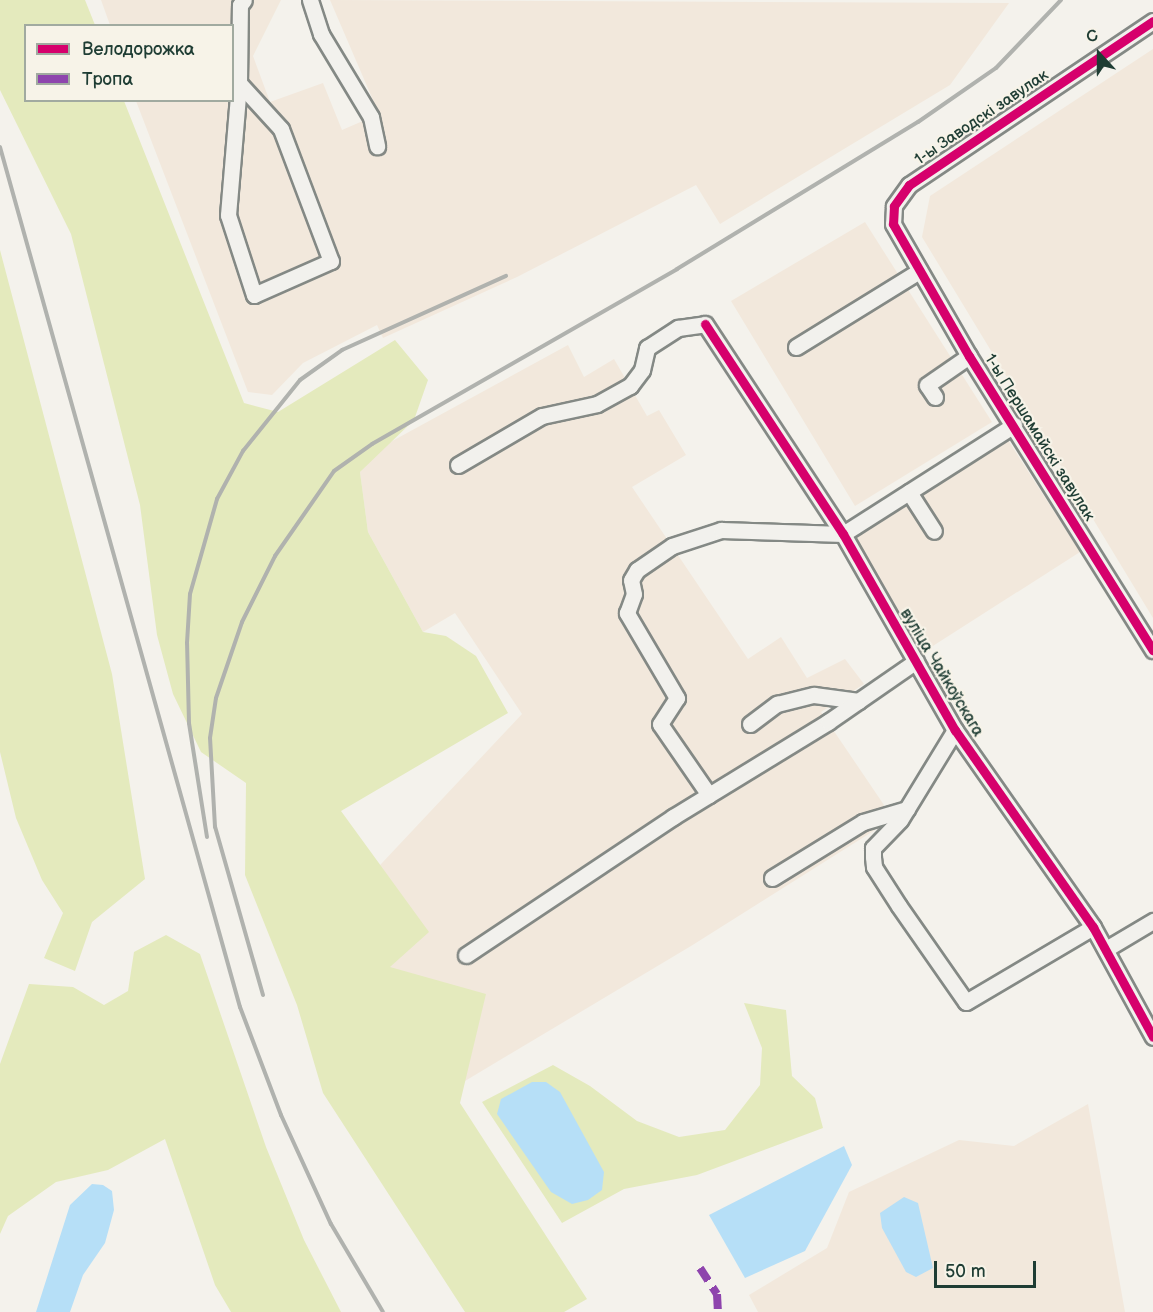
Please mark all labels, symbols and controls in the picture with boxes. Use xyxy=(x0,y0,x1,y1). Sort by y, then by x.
legend xyxy=(24,24,234,102)
north arrow xyxy=(1069,24,1129,84)
text: С xyxy=(1084,26,1101,48)
text: Велодорожка xyxy=(82,39,195,60)
street label: 1-ы Заводскі завулак xyxy=(911,66,1053,170)
text: Тропа xyxy=(82,69,133,90)
street label: 1-ы Першамайскі завулак xyxy=(980,351,1098,525)
street label: вуліца Чайкоўскага xyxy=(895,605,987,741)
scale bar xyxy=(937,1249,1039,1287)
text: 50 m xyxy=(945,1261,986,1282)

